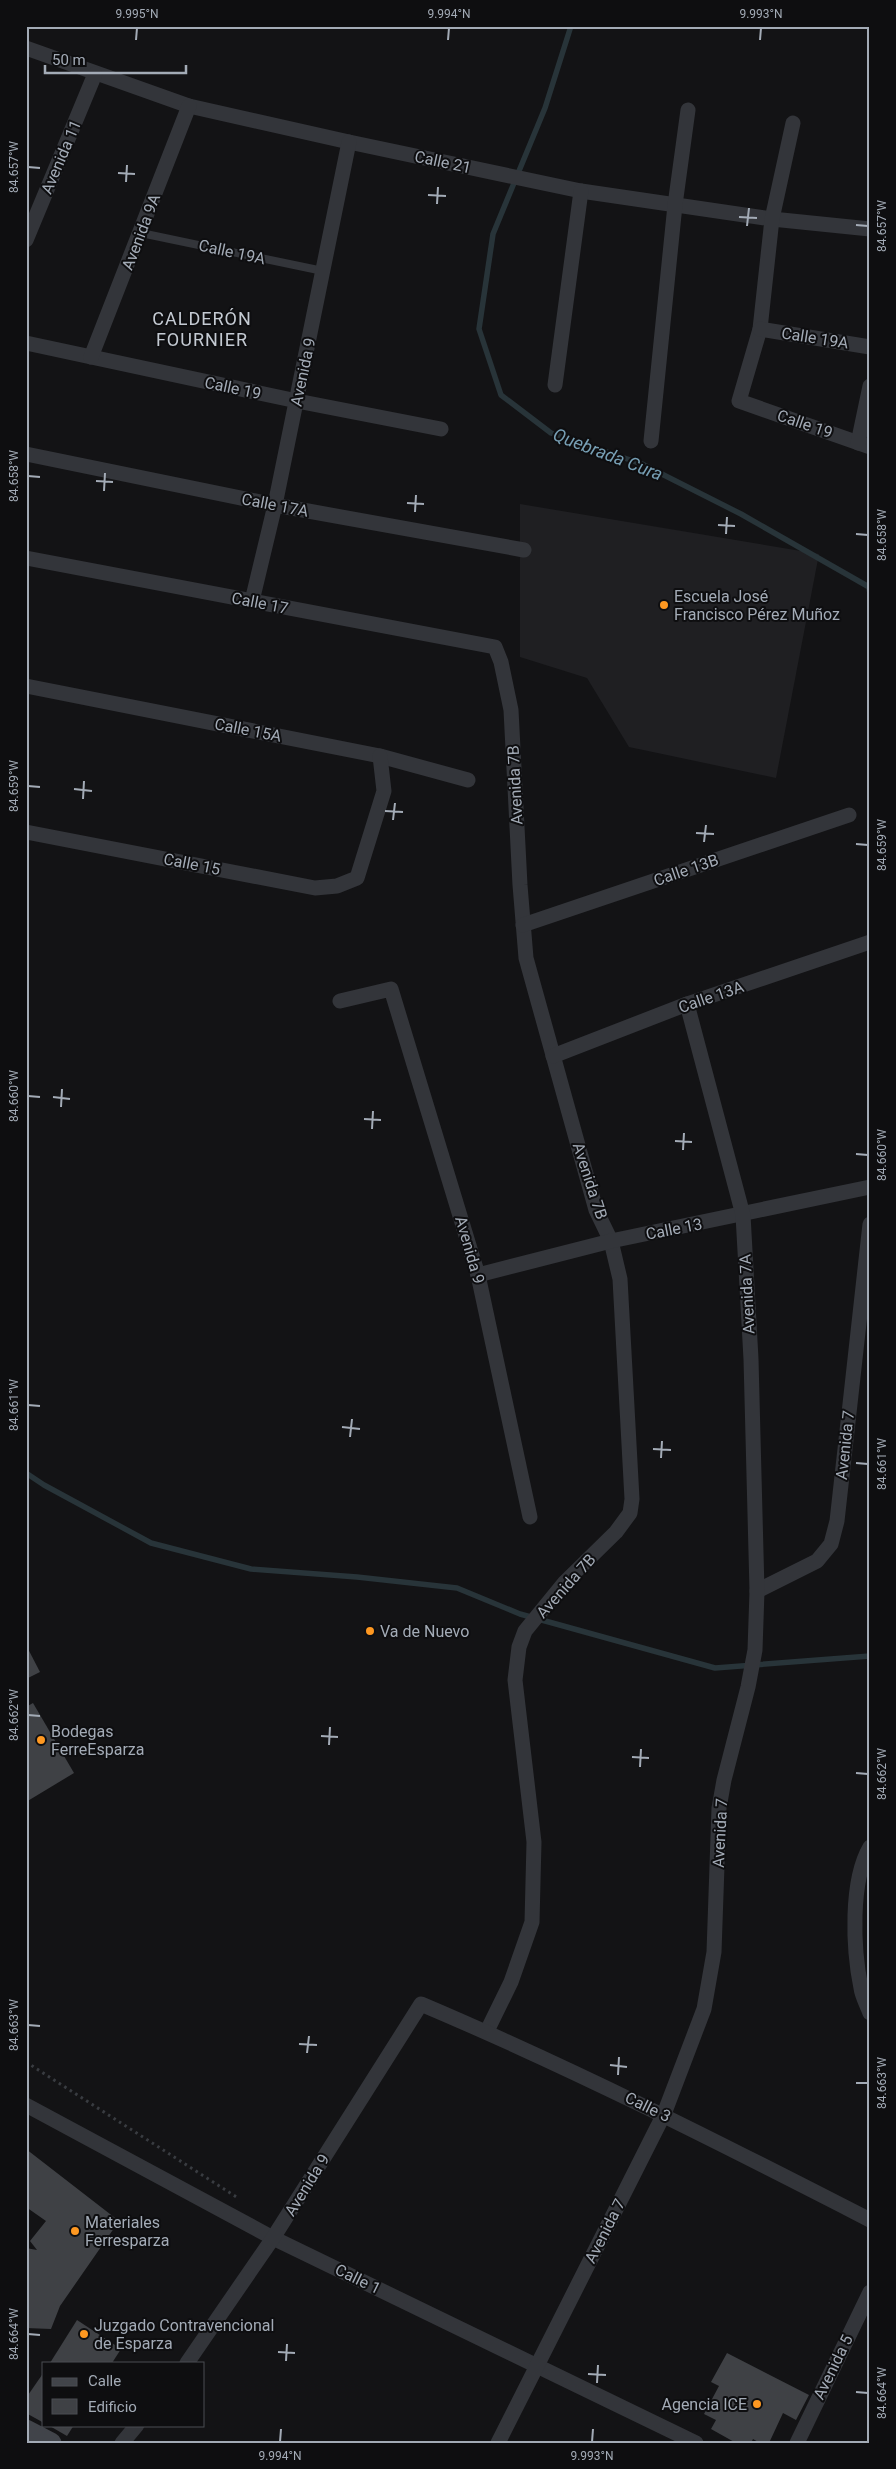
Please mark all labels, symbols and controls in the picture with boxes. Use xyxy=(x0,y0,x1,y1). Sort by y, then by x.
text: 9.995°N xyxy=(115,7,159,21)
text: 9.994°N xyxy=(427,7,471,21)
text: 9.993°N xyxy=(739,7,783,21)
scale bar xyxy=(45,42,186,74)
text: 50 m xyxy=(52,51,86,69)
street label: Avenida 11 xyxy=(37,117,85,197)
text: 84.657°W xyxy=(7,141,21,193)
street label: Calle 21 xyxy=(413,147,473,177)
street label: Avenida 9A xyxy=(118,191,164,273)
text: 84.657°W xyxy=(875,200,889,252)
street label: Calle 19A xyxy=(197,236,268,268)
district label: CALDERÓN FOURNIER xyxy=(152,308,252,350)
street label: Calle 19A xyxy=(780,323,851,353)
street label: Avenida 9 xyxy=(286,336,320,408)
street label: Calle 19 xyxy=(203,373,263,403)
street label: Calle 19 xyxy=(775,406,835,442)
water label: Quebrada Cura xyxy=(550,423,666,485)
text: 84.658°W xyxy=(7,450,21,502)
street label: Calle 17A xyxy=(240,489,311,521)
text: 84.658°W xyxy=(875,509,889,561)
place label: Escuela José Francisco Pérez Muñoz xyxy=(674,587,840,624)
street label: Calle 17 xyxy=(230,588,290,618)
marker: Escuela José Francisco Pérez Muñoz xyxy=(658,599,670,611)
street label: Calle 15A xyxy=(213,714,284,746)
street label: Avenida 7B xyxy=(503,745,527,825)
text: 84.659°W xyxy=(7,760,21,812)
text: 84.659°W xyxy=(875,819,889,871)
street label: Calle 15 xyxy=(162,849,222,879)
street label: Calle 13B xyxy=(651,850,721,890)
street label: Calle 13A xyxy=(676,977,747,1017)
text: 84.660°W xyxy=(7,1070,21,1122)
text: 84.660°W xyxy=(875,1129,889,1181)
street label: Avenida 7B xyxy=(569,1140,611,1222)
street label: Avenida 9 xyxy=(451,1214,489,1286)
street label: Calle 13 xyxy=(644,1214,704,1244)
street label: Avenida 7A xyxy=(735,1253,759,1334)
text: 84.661°W xyxy=(7,1379,21,1431)
street label: Avenida 7 xyxy=(832,1409,858,1481)
text: 84.661°W xyxy=(875,1438,889,1490)
street label: Avenida 7B xyxy=(532,1550,600,1622)
place label: Va de Nuevo xyxy=(380,1622,469,1641)
marker: Va de Nuevo xyxy=(364,1625,376,1637)
text: 84.662°W xyxy=(7,1689,21,1741)
place label: Bodegas FerreEsparza xyxy=(51,1722,144,1759)
marker: Bodegas FerreEsparza xyxy=(35,1734,47,1746)
text: 84.662°W xyxy=(875,1748,889,1800)
street label: Avenida 7 xyxy=(709,1798,731,1868)
text: 84.663°W xyxy=(7,1999,21,2051)
text: 84.663°W xyxy=(875,2057,889,2109)
street label: Calle 3 xyxy=(622,2088,674,2126)
street label: Avenida 9 xyxy=(281,2150,333,2220)
street label: Avenida 7 xyxy=(581,2196,629,2266)
place label: Materiales Ferresparza xyxy=(85,2213,169,2250)
marker: Materiales Ferresparza xyxy=(69,2225,81,2237)
street label: Calle 1 xyxy=(332,2260,384,2298)
text: 84.664°W xyxy=(7,2308,21,2360)
place label: Juzgado Contravencional de Esparza xyxy=(94,2316,274,2353)
marker: Juzgado Contravencional de Esparza xyxy=(78,2328,90,2340)
street label: Avenida 5 xyxy=(809,2332,857,2402)
legend xyxy=(42,2362,205,2426)
text: 84.664°W xyxy=(875,2367,889,2419)
text: Calle xyxy=(88,2372,121,2390)
place label: Agencia ICE xyxy=(661,2395,747,2414)
text: Edificio xyxy=(88,2398,137,2416)
marker: Agencia ICE xyxy=(751,2398,763,2410)
text: 9.994°N xyxy=(258,2449,302,2463)
text: 9.993°N xyxy=(570,2449,614,2463)

